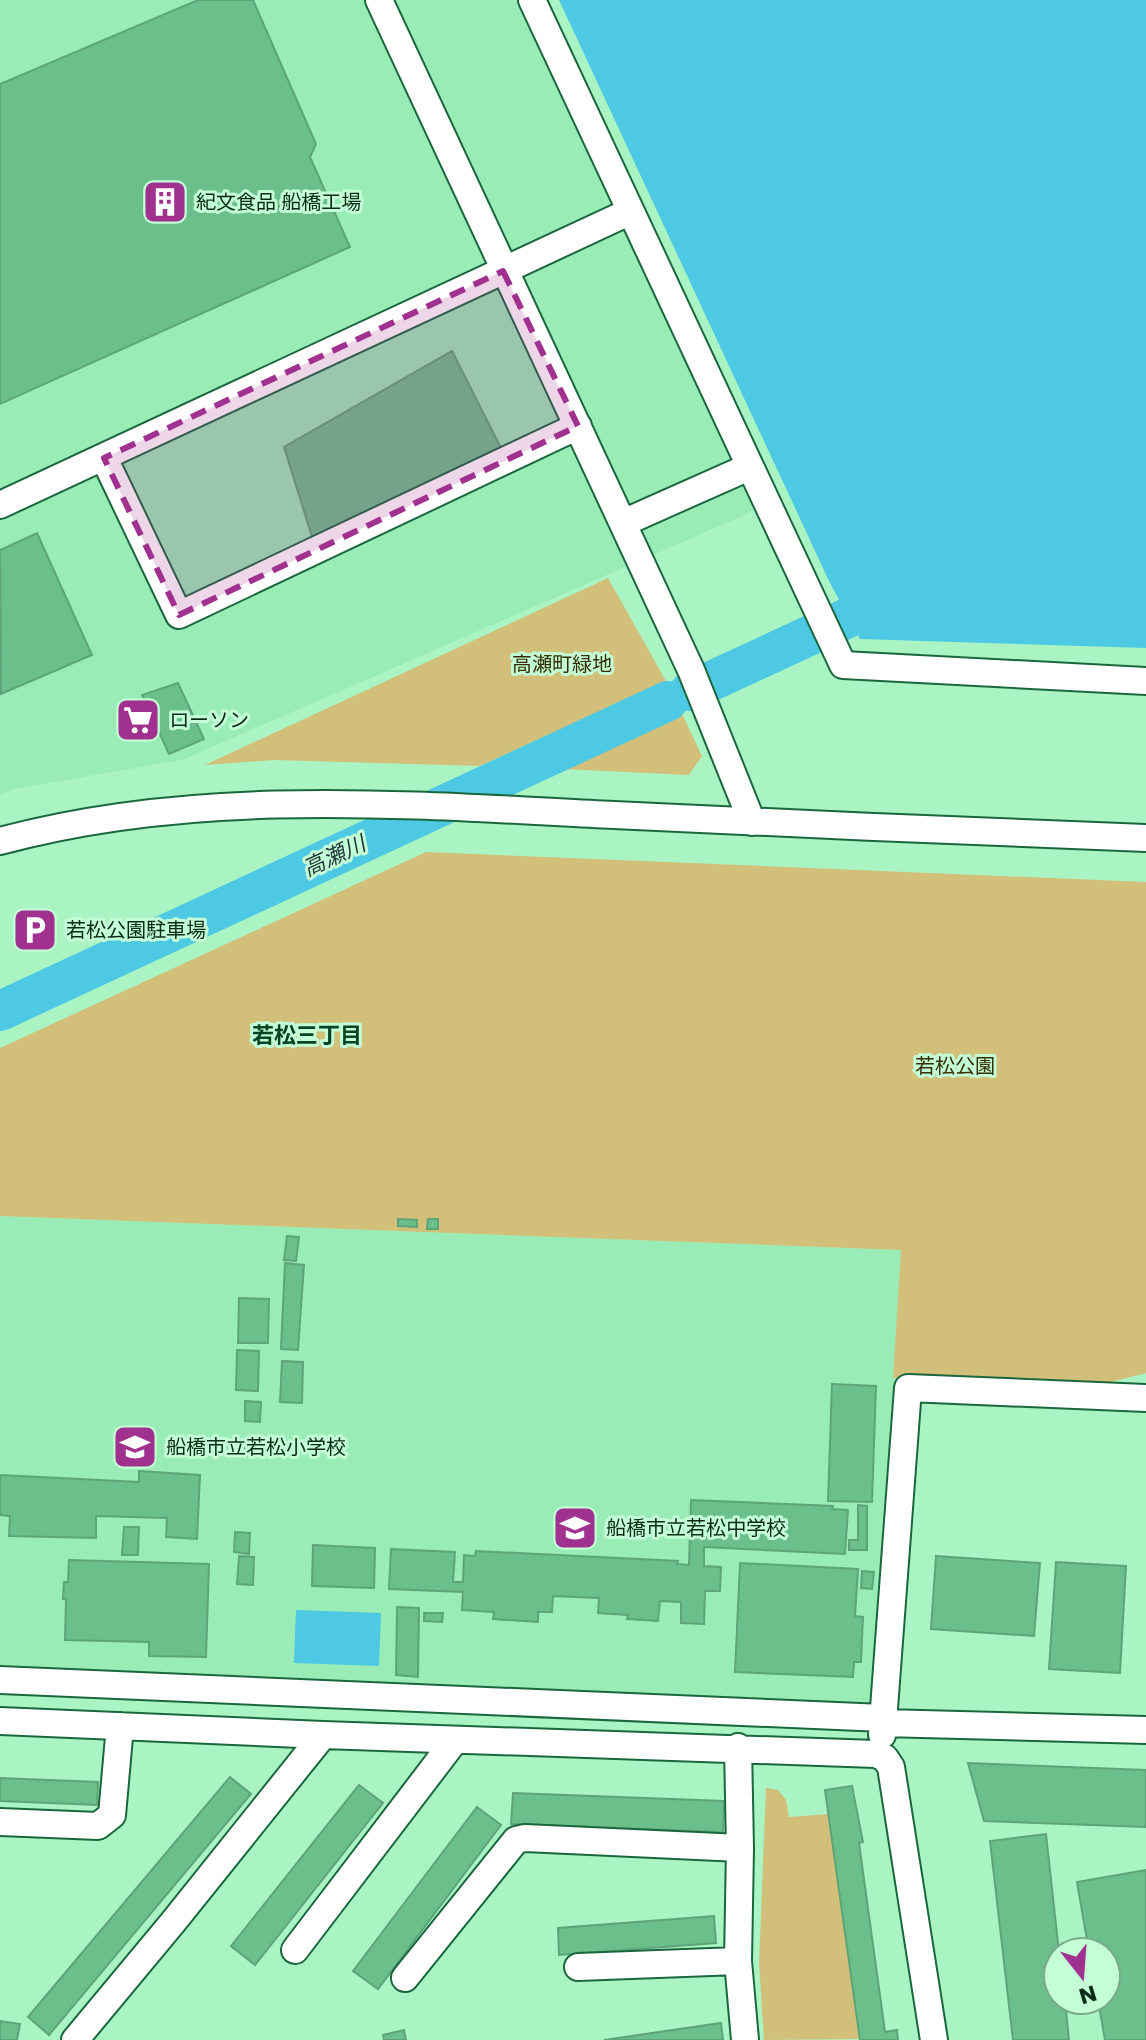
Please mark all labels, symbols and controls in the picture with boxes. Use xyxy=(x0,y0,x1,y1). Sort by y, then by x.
building icon: 紀文食品 船橋工場 xyxy=(141,178,189,226)
place label: 紀文食品 船橋工場 xyxy=(196,188,361,216)
park label: 高瀬町緑地 xyxy=(512,650,612,678)
supermarket icon: ローソン xyxy=(114,696,162,744)
place label: ローソン xyxy=(169,706,249,734)
water label: 高瀬川 xyxy=(298,827,372,884)
parking icon: 若松公園駐車場 xyxy=(11,906,59,954)
place label: 若松公園駐車場 xyxy=(66,916,206,944)
district label: 若松三丁目 xyxy=(252,1020,362,1051)
park label: 若松公園 xyxy=(915,1052,995,1080)
school or university icon: 船橋市立若松小学校 xyxy=(111,1423,159,1471)
place label: 船橋市立若松小学校 xyxy=(166,1433,346,1461)
school or university icon: 船橋市立若松中学校 xyxy=(551,1504,599,1552)
place label: 船橋市立若松中学校 xyxy=(606,1514,786,1542)
north arrow xyxy=(1042,1936,1122,2016)
text: N xyxy=(1075,1977,1100,2012)

